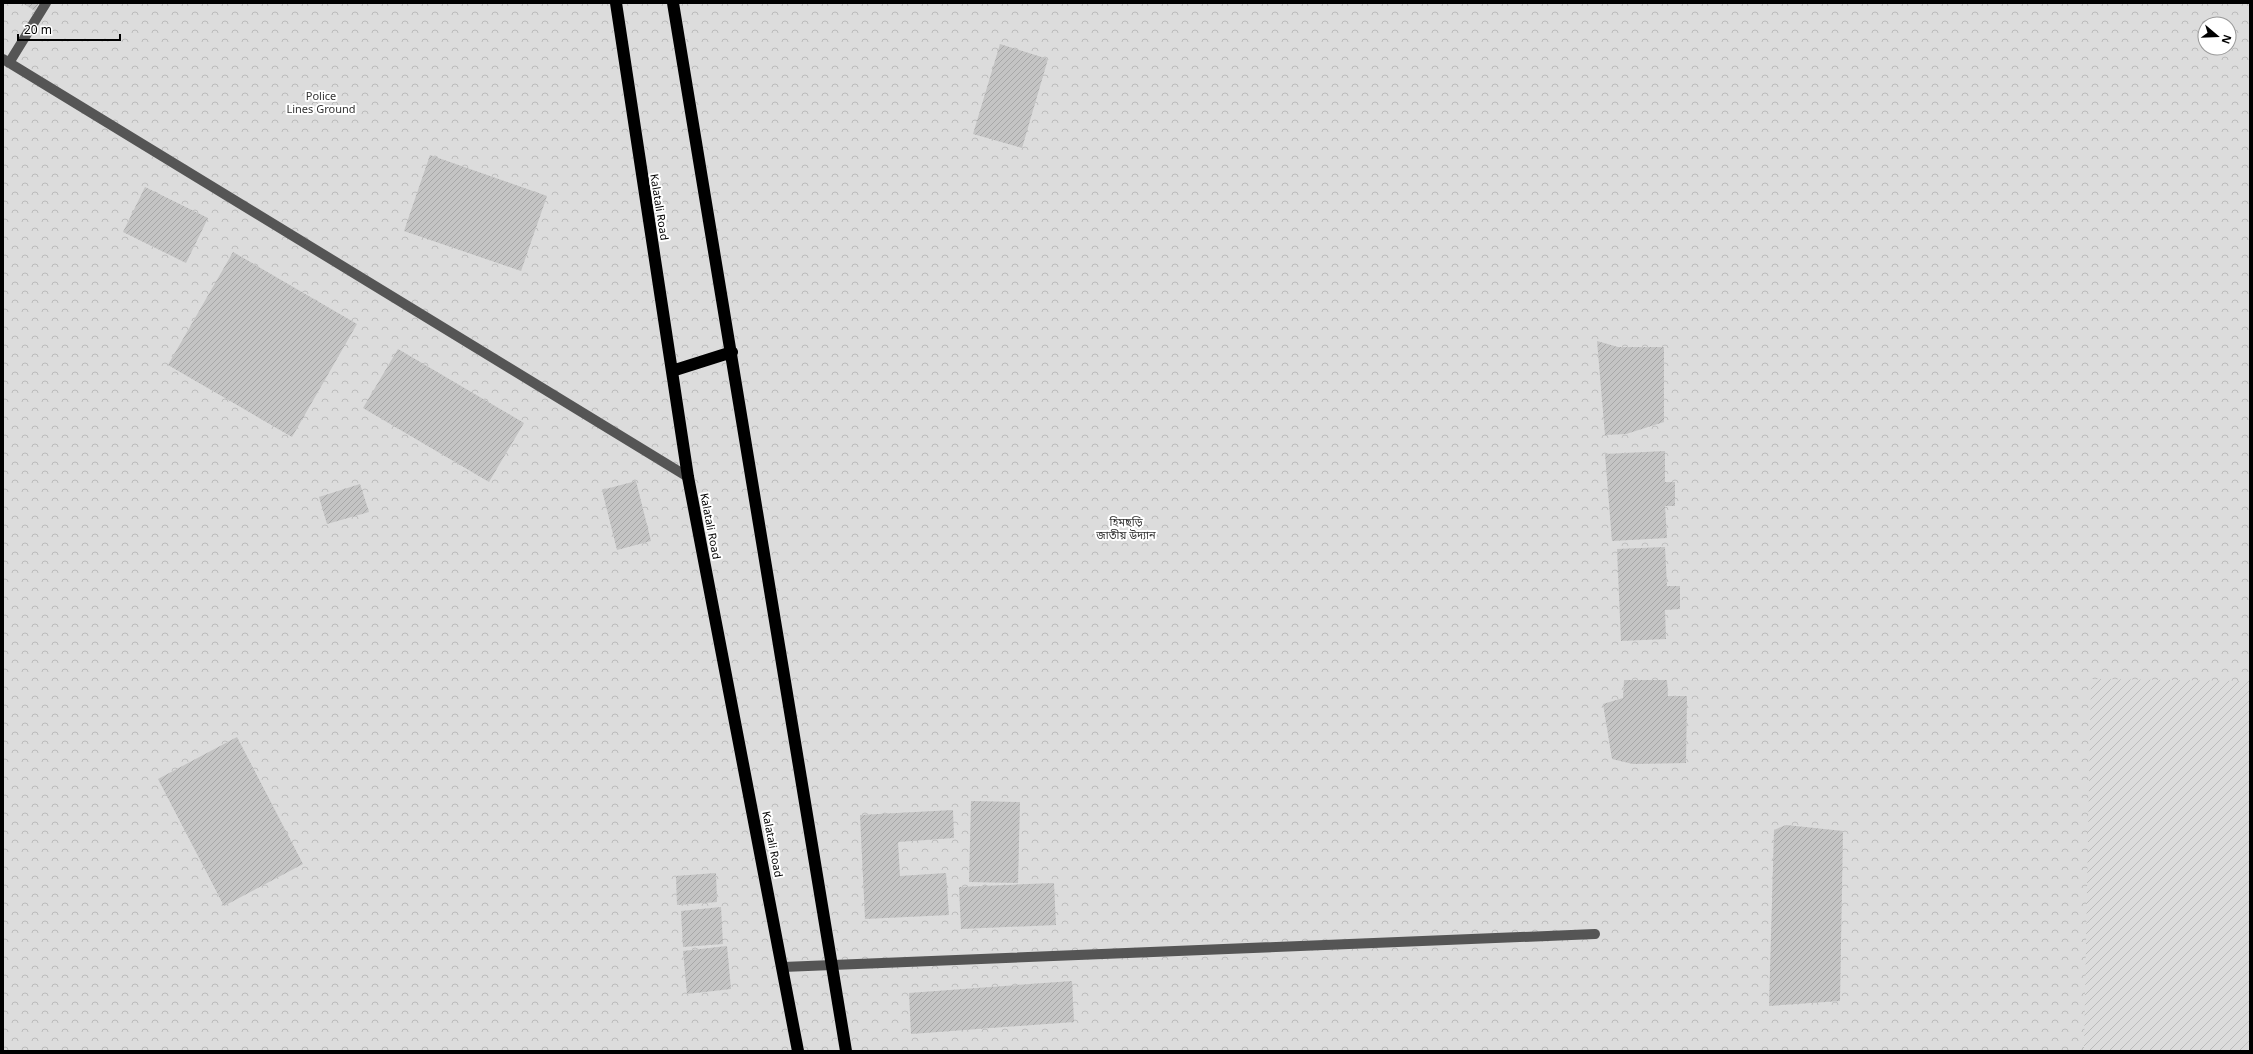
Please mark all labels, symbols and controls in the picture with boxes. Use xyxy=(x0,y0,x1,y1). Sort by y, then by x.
scale bar xyxy=(18,16,120,42)
north arrow xyxy=(2197,16,2237,56)
text: 20 m xyxy=(24,21,52,38)
text: N xyxy=(2218,33,2235,46)
park label: Police Lines Ground xyxy=(286,88,356,116)
street label: Kalatali Road xyxy=(647,173,673,241)
street label: Kalatali Road xyxy=(697,492,725,560)
park label: হিমছড়ি জাতীয় উদ্যান xyxy=(1095,514,1156,542)
street label: Kalatali Road xyxy=(759,810,787,878)

